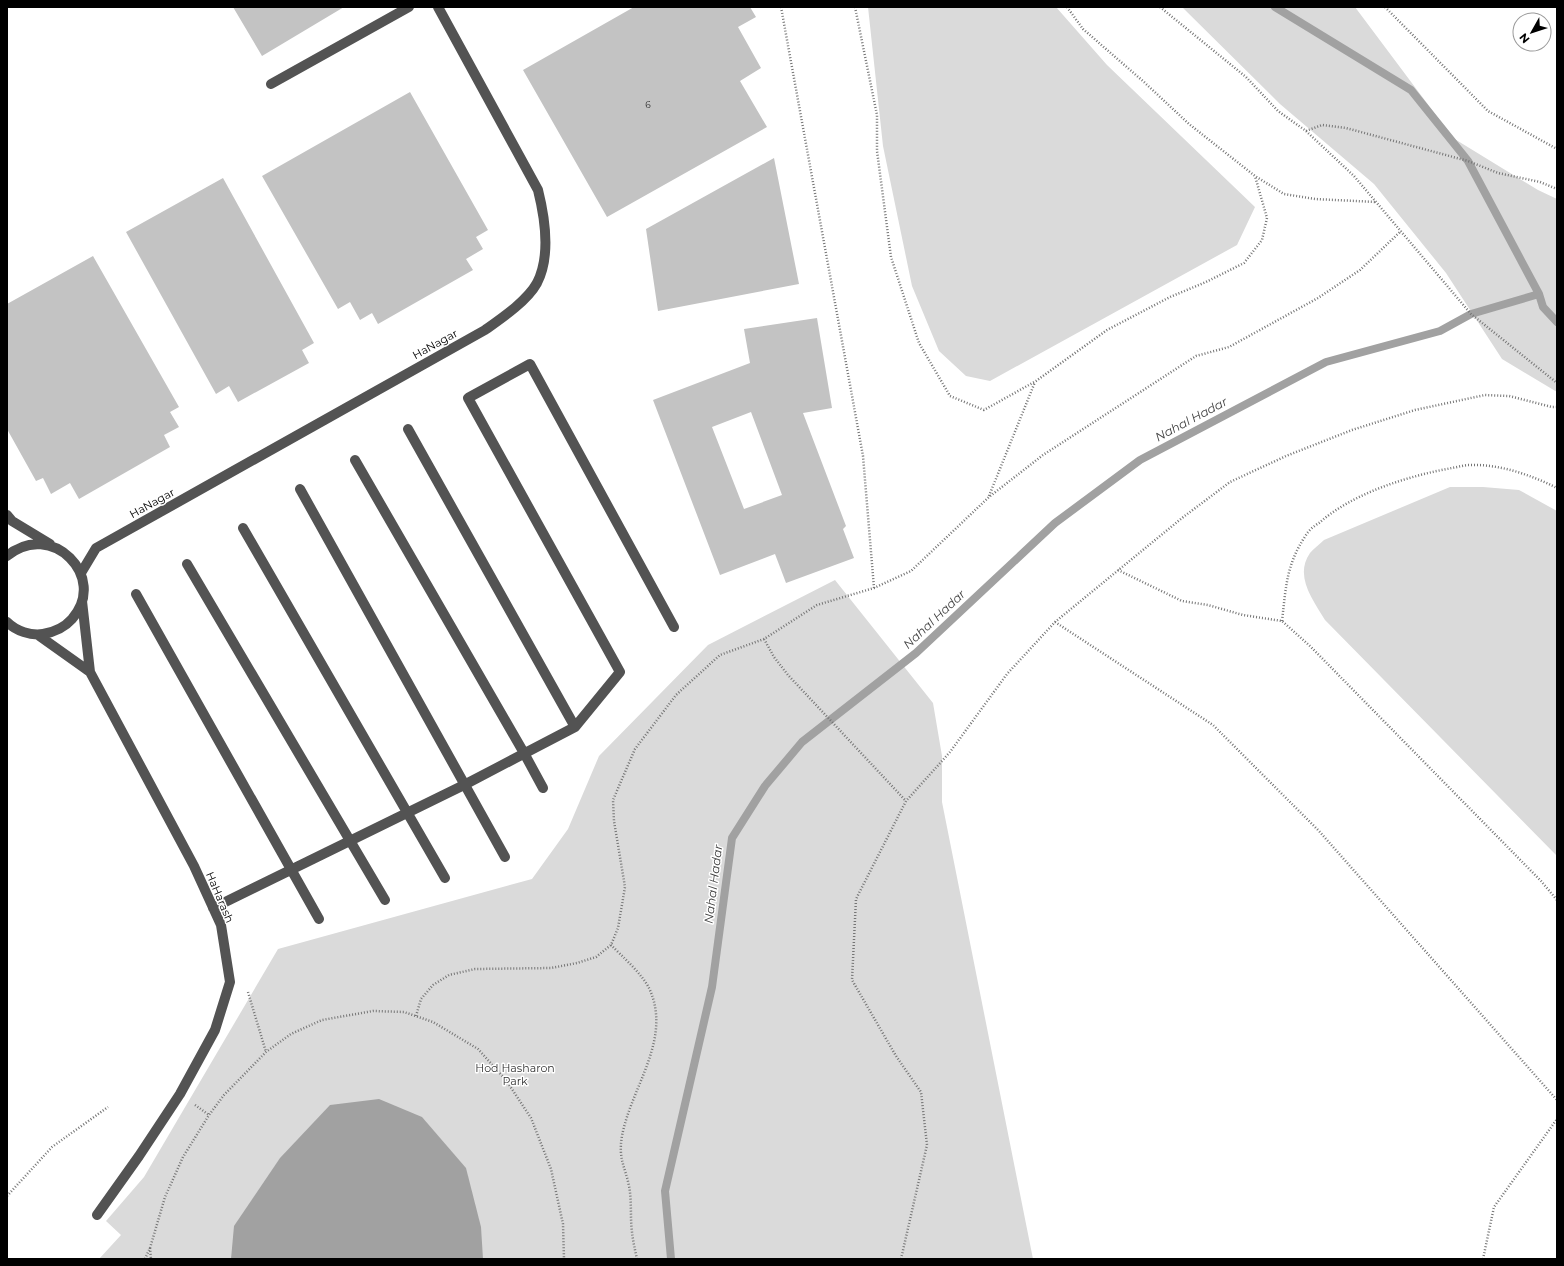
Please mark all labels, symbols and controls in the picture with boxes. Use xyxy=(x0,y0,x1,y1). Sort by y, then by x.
north arrow xyxy=(1512,12,1552,52)
text: N xyxy=(1516,30,1532,46)
house number: 6 xyxy=(645,99,651,110)
street label: HaNagar xyxy=(410,326,460,362)
water label: Nahal Hadar xyxy=(1152,394,1230,444)
street label: HaNagar xyxy=(127,485,177,521)
water label: Nahal Hadar xyxy=(900,586,968,652)
water label: Nahal Hadar xyxy=(701,843,725,924)
street label: HaHarash xyxy=(203,869,237,925)
park label: Hod Hasharon Park xyxy=(475,1061,555,1088)

